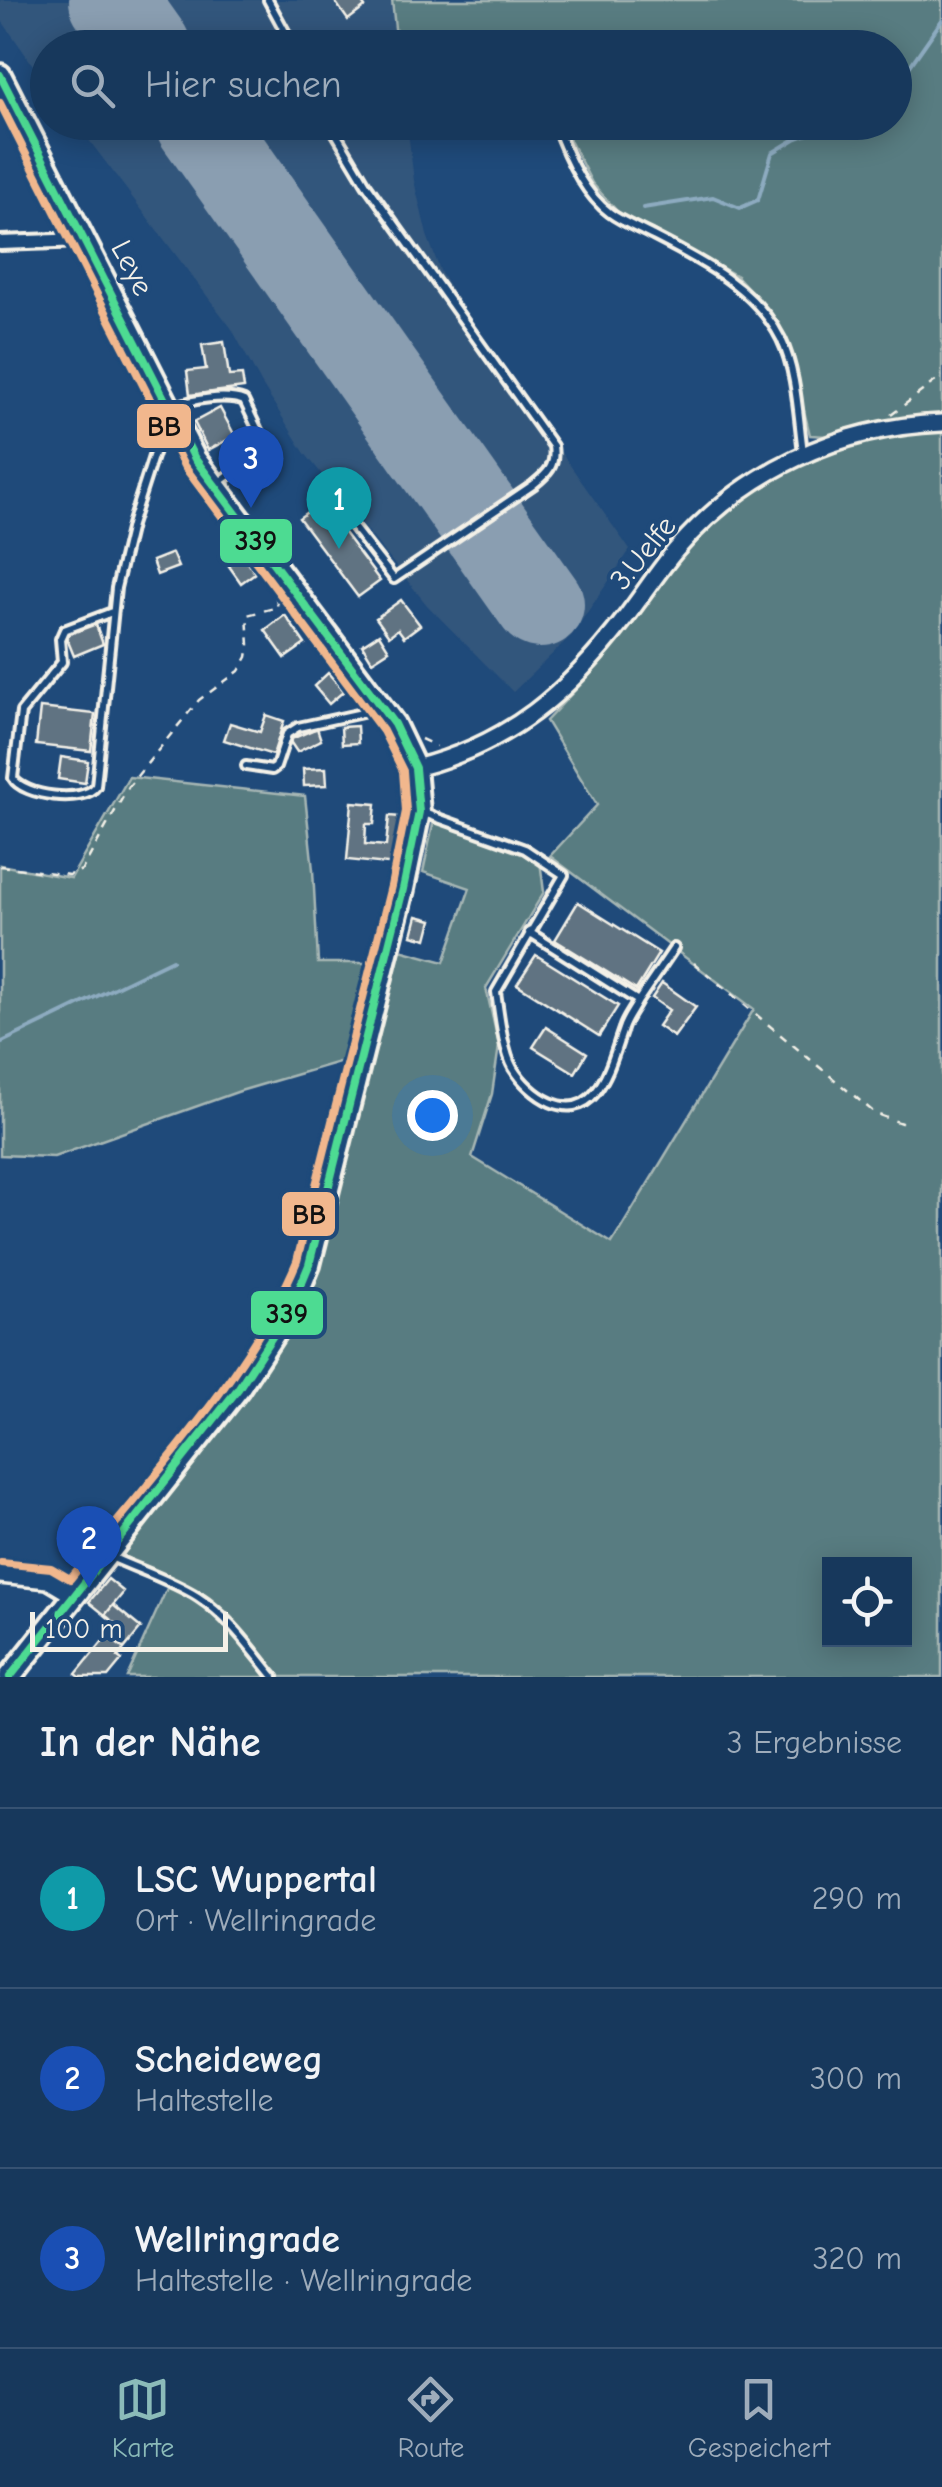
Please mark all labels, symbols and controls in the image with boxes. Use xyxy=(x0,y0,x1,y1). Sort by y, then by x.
search box xyxy=(30,30,912,140)
icon: search xyxy=(65,58,120,113)
text: Hier suchen xyxy=(145,63,342,107)
street label: Leye xyxy=(103,234,161,302)
line badge: BB xyxy=(135,402,193,450)
text: BB xyxy=(147,411,181,443)
pin: 3 xyxy=(218,426,284,508)
pin: 1 xyxy=(306,466,372,549)
street label: 3.Uelfe xyxy=(603,509,683,597)
line badge: 339 xyxy=(218,517,294,565)
text: 339 xyxy=(235,525,277,557)
your location xyxy=(407,1090,458,1141)
line badge: BB xyxy=(280,1190,337,1238)
text: BB xyxy=(292,1199,326,1231)
line badge: 339 xyxy=(249,1289,325,1337)
text: 339 xyxy=(266,1298,308,1330)
pin: 2 xyxy=(56,1506,122,1588)
map controls xyxy=(822,1557,912,1647)
button: locate xyxy=(822,1557,912,1647)
scale bar xyxy=(30,1607,228,1652)
text: 100 m xyxy=(45,1613,123,1645)
text: In der Nähe xyxy=(40,1718,261,1767)
text: 3 Ergebnisse xyxy=(726,1724,902,1761)
text: LSC Wuppertal xyxy=(135,1858,377,1902)
text: 1 xyxy=(66,1880,79,1917)
text: 290 m xyxy=(812,1880,902,1917)
text: Ort · Wellringrade xyxy=(135,1902,376,1939)
text: Scheideweg xyxy=(135,2038,323,2082)
text: 2 xyxy=(65,2060,80,2097)
text: 300 m xyxy=(810,2060,902,2097)
text: Haltestelle xyxy=(135,2082,274,2119)
text: Wellringrade xyxy=(135,2218,340,2262)
text: 3 xyxy=(65,2240,80,2277)
text: 320 m xyxy=(812,2240,902,2277)
text: Haltestelle · Wellringrade xyxy=(135,2262,472,2299)
tab: Karte xyxy=(112,2372,174,2464)
tab: Route xyxy=(398,2372,464,2464)
tab: Gespeichert xyxy=(688,2372,830,2464)

